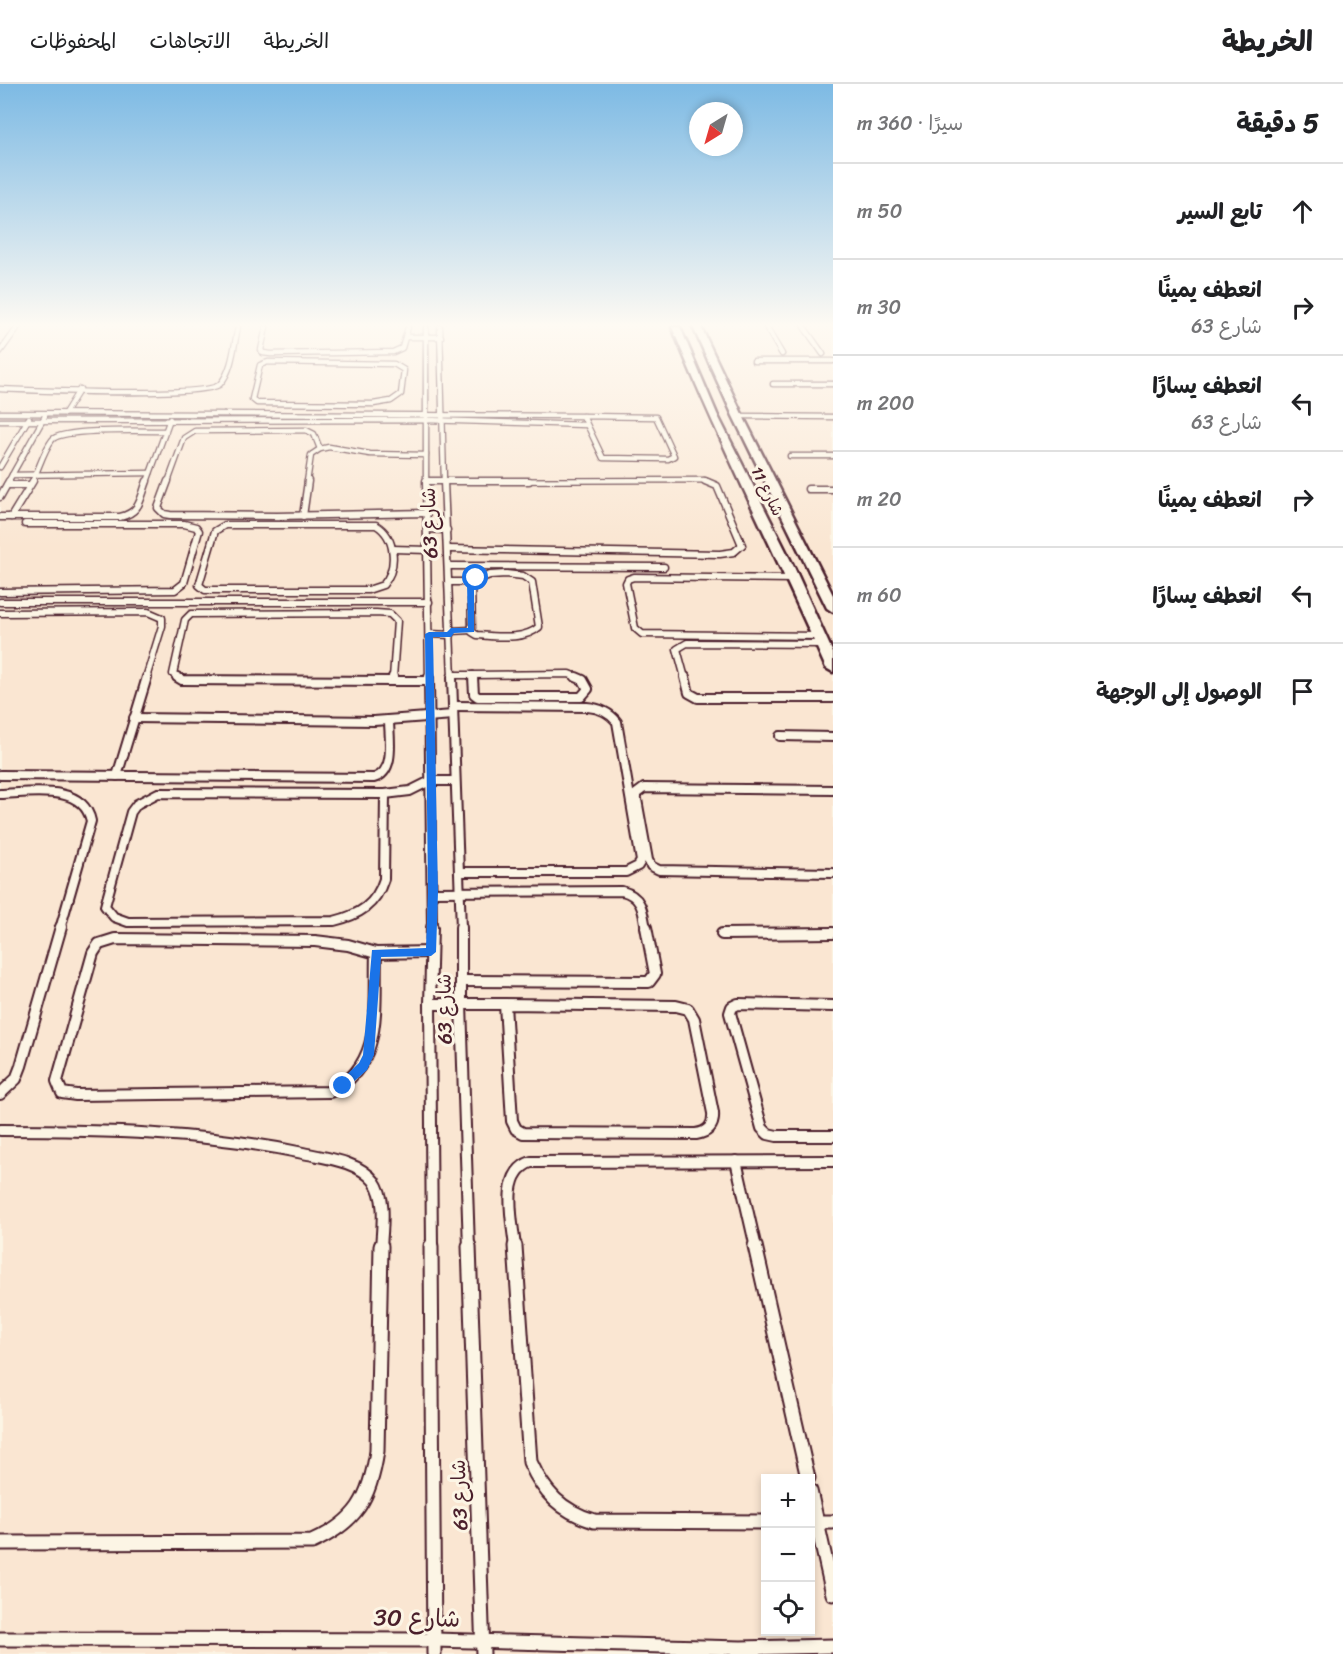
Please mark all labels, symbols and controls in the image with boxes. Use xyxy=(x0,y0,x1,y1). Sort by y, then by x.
text: الخريطة xyxy=(1222,17,1313,66)
text: المحفوظات xyxy=(30,22,116,60)
text: الاتجاهات xyxy=(149,22,231,60)
text: الخريطة xyxy=(264,22,329,60)
text: 5 دقيقة xyxy=(1236,100,1319,146)
north arrow xyxy=(689,102,743,156)
text: سيرًا · 360 m xyxy=(857,106,963,141)
text: تابع السير xyxy=(1178,192,1262,231)
text: 50 m xyxy=(857,194,902,229)
icon: ahead xyxy=(1286,195,1319,228)
text: انعطف يمينًا xyxy=(1158,270,1262,309)
text: 30 m xyxy=(857,290,901,325)
icon: right xyxy=(1286,291,1319,324)
text: شارع 63 xyxy=(1191,309,1262,344)
text: انعطف يسارًا xyxy=(1152,366,1262,405)
text: 200 m xyxy=(857,386,914,421)
icon: left xyxy=(1286,387,1319,420)
text: شارع 63 xyxy=(1191,405,1262,440)
street label: شارع 11 xyxy=(743,461,792,521)
text: انعطف يمينًا xyxy=(1158,480,1262,519)
text: 20 m xyxy=(857,482,902,517)
icon: right xyxy=(1286,483,1319,516)
street label: شارع 63 xyxy=(411,487,448,559)
route start xyxy=(462,564,488,590)
text: انعطف يسارًا xyxy=(1152,576,1262,615)
text: 60 m xyxy=(857,578,902,613)
icon: left xyxy=(1286,579,1319,612)
text: الوصول إلى الوجهة xyxy=(1096,672,1262,711)
icon: arrive xyxy=(1286,675,1319,708)
street label: شارع 63 xyxy=(426,973,463,1045)
route end xyxy=(329,1072,355,1098)
street label: شارع 63 xyxy=(441,1459,478,1531)
map controls xyxy=(761,1474,815,1636)
button: + xyxy=(761,1474,815,1528)
button: − xyxy=(761,1528,815,1582)
button: locate xyxy=(761,1582,815,1636)
street label: شارع 30 xyxy=(373,1596,461,1640)

